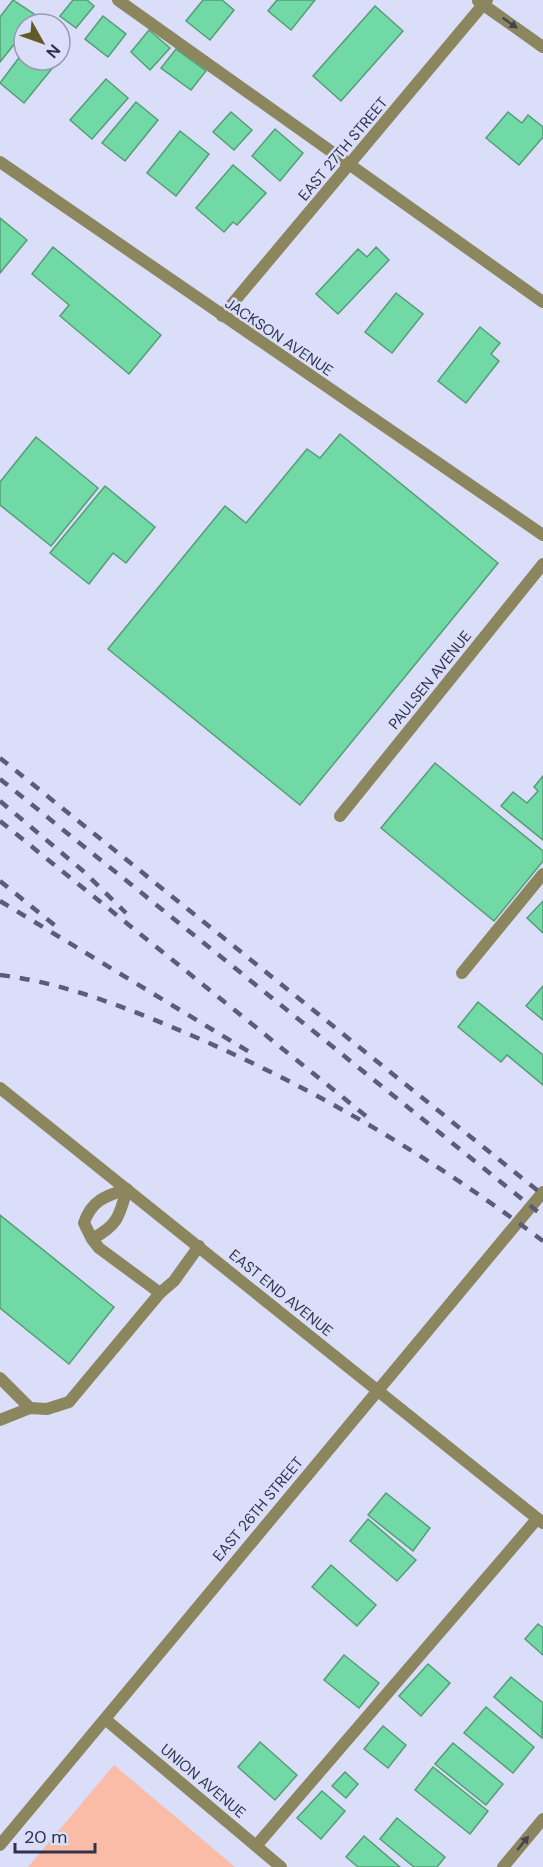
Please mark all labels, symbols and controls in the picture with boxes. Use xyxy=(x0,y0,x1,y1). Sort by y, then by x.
north arrow xyxy=(12,12,72,72)
one-way arrow xyxy=(501,17,517,29)
text: N xyxy=(41,40,65,63)
street label: EAST 27TH STREET xyxy=(294,93,392,205)
street label: JACKSON AVENUE xyxy=(221,293,337,381)
street label: PAULSEN AVENUE xyxy=(384,627,476,733)
street label: EAST END AVENUE xyxy=(225,1245,337,1341)
street label: EAST 26TH STREET xyxy=(208,1453,308,1565)
street label: UNION AVENUE xyxy=(156,1739,250,1823)
scale bar xyxy=(15,1816,94,1854)
text: 20 m xyxy=(24,1825,67,1849)
one-way arrow xyxy=(517,1835,530,1851)

